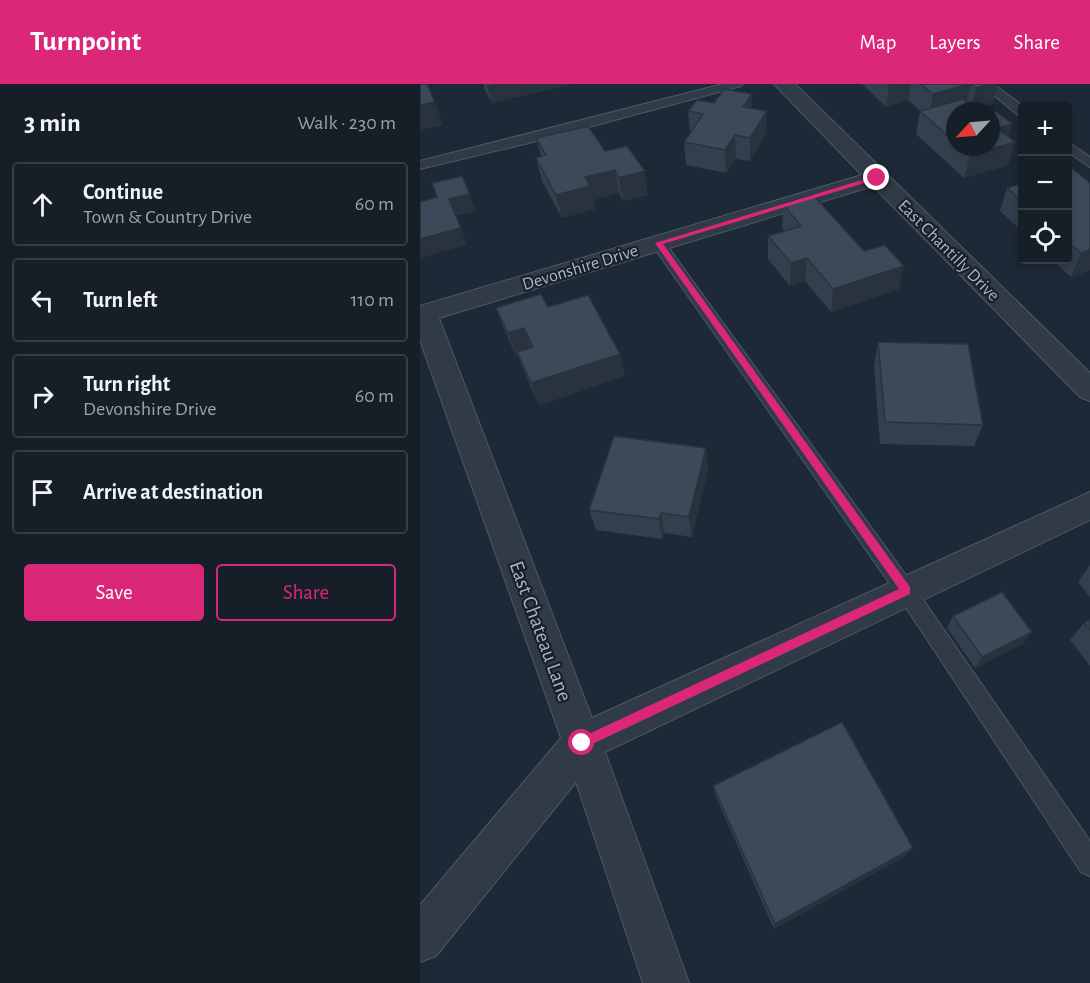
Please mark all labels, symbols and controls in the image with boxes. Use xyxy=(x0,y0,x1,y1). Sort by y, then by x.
text: Turnpoint xyxy=(30,28,141,56)
text: Map xyxy=(860,32,896,53)
text: Layers xyxy=(929,32,980,53)
text: Share xyxy=(1013,32,1060,53)
north arrow xyxy=(946,102,1000,156)
map controls xyxy=(1018,102,1072,264)
button: + xyxy=(1018,102,1072,156)
text: 3 min xyxy=(24,110,81,136)
text: Walk · 230 m xyxy=(298,113,396,133)
button: − xyxy=(1018,156,1072,210)
route end xyxy=(863,164,889,190)
text: Continue xyxy=(83,181,163,203)
icon: ahead xyxy=(26,188,59,221)
text: 60 m xyxy=(355,194,394,214)
street label: East Chantilly Drive xyxy=(894,197,1002,305)
text: Town & Country Drive xyxy=(83,207,252,227)
button: locate xyxy=(1018,210,1072,264)
street label: Devonshire Drive xyxy=(520,242,640,294)
icon: left xyxy=(26,284,59,317)
text: Turn left xyxy=(83,289,157,311)
text: 110 m xyxy=(350,290,394,310)
text: Turn right xyxy=(83,373,170,395)
icon: right xyxy=(26,380,59,413)
text: 60 m xyxy=(355,386,394,406)
text: Devonshire Drive xyxy=(83,399,216,419)
icon: arrive xyxy=(26,476,59,509)
text: Arrive at destination xyxy=(83,481,263,503)
street label: East Chateau Lane xyxy=(505,558,576,704)
button: Save xyxy=(24,564,204,621)
button: Share xyxy=(216,564,396,621)
route start xyxy=(568,729,594,755)

